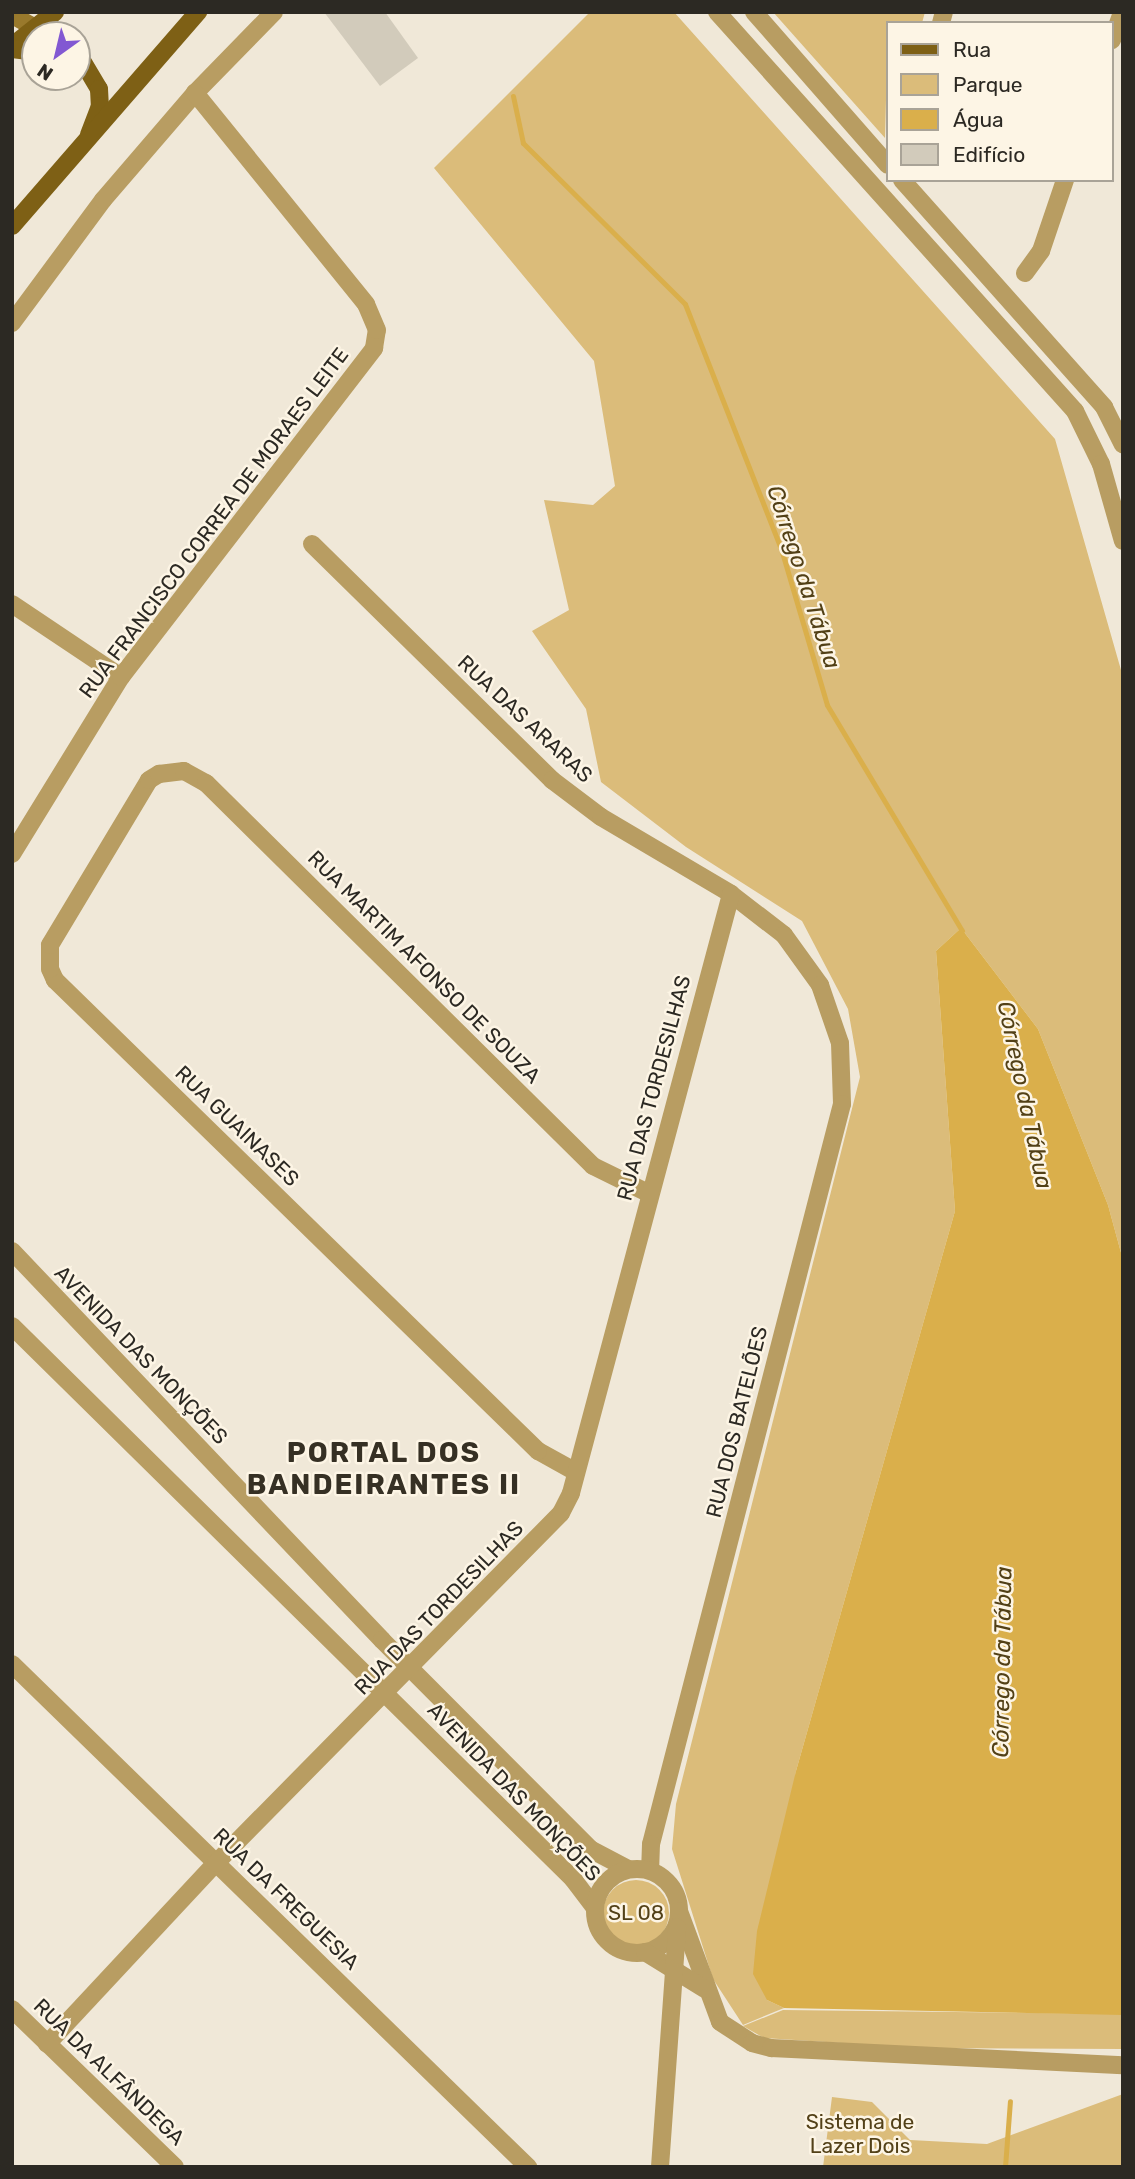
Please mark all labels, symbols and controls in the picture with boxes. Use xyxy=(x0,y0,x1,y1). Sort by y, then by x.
north arrow xyxy=(21,21,91,91)
legend xyxy=(886,21,1114,182)
text: Rua xyxy=(953,37,991,62)
text: N xyxy=(33,59,57,86)
text: Parque xyxy=(953,72,1023,97)
text: Água xyxy=(953,107,1004,132)
text: Edifício xyxy=(953,142,1025,167)
street label: RUA FRANCISCO CORREA DE MORAES LEITE xyxy=(74,342,354,704)
water label: Córrego da Tábua xyxy=(761,482,847,672)
street label: RUA DAS ARARAS xyxy=(452,650,598,788)
street label: RUA MARTIM AFONSO DE SOUZA xyxy=(302,845,546,1089)
street label: RUA DAS TORDESILHAS xyxy=(612,972,696,1204)
water label: Córrego da Tábua xyxy=(992,998,1058,1192)
street label: RUA GUAINASES xyxy=(170,1060,304,1192)
street label: AVENIDA DAS MONÇÕES xyxy=(49,1260,233,1450)
street label: RUA DOS BATELÕES xyxy=(701,1323,773,1521)
district label: PORTAL DOS BANDEIRANTES II xyxy=(249,1436,519,1502)
street label: RUA DAS TORDESILHAS xyxy=(349,1515,529,1701)
water label: Córrego da Tábua xyxy=(987,1566,1017,1758)
street label: AVENIDA DAS MONÇÕES xyxy=(422,1697,606,1887)
street label: RUA DA FREGUESIA xyxy=(207,1823,365,1975)
park label: SL 08 xyxy=(608,1900,664,1926)
street label: RUA DA ALFÂNDEGA xyxy=(28,1993,190,2151)
park label: Sistema de Lazer Dois xyxy=(806,2109,914,2159)

